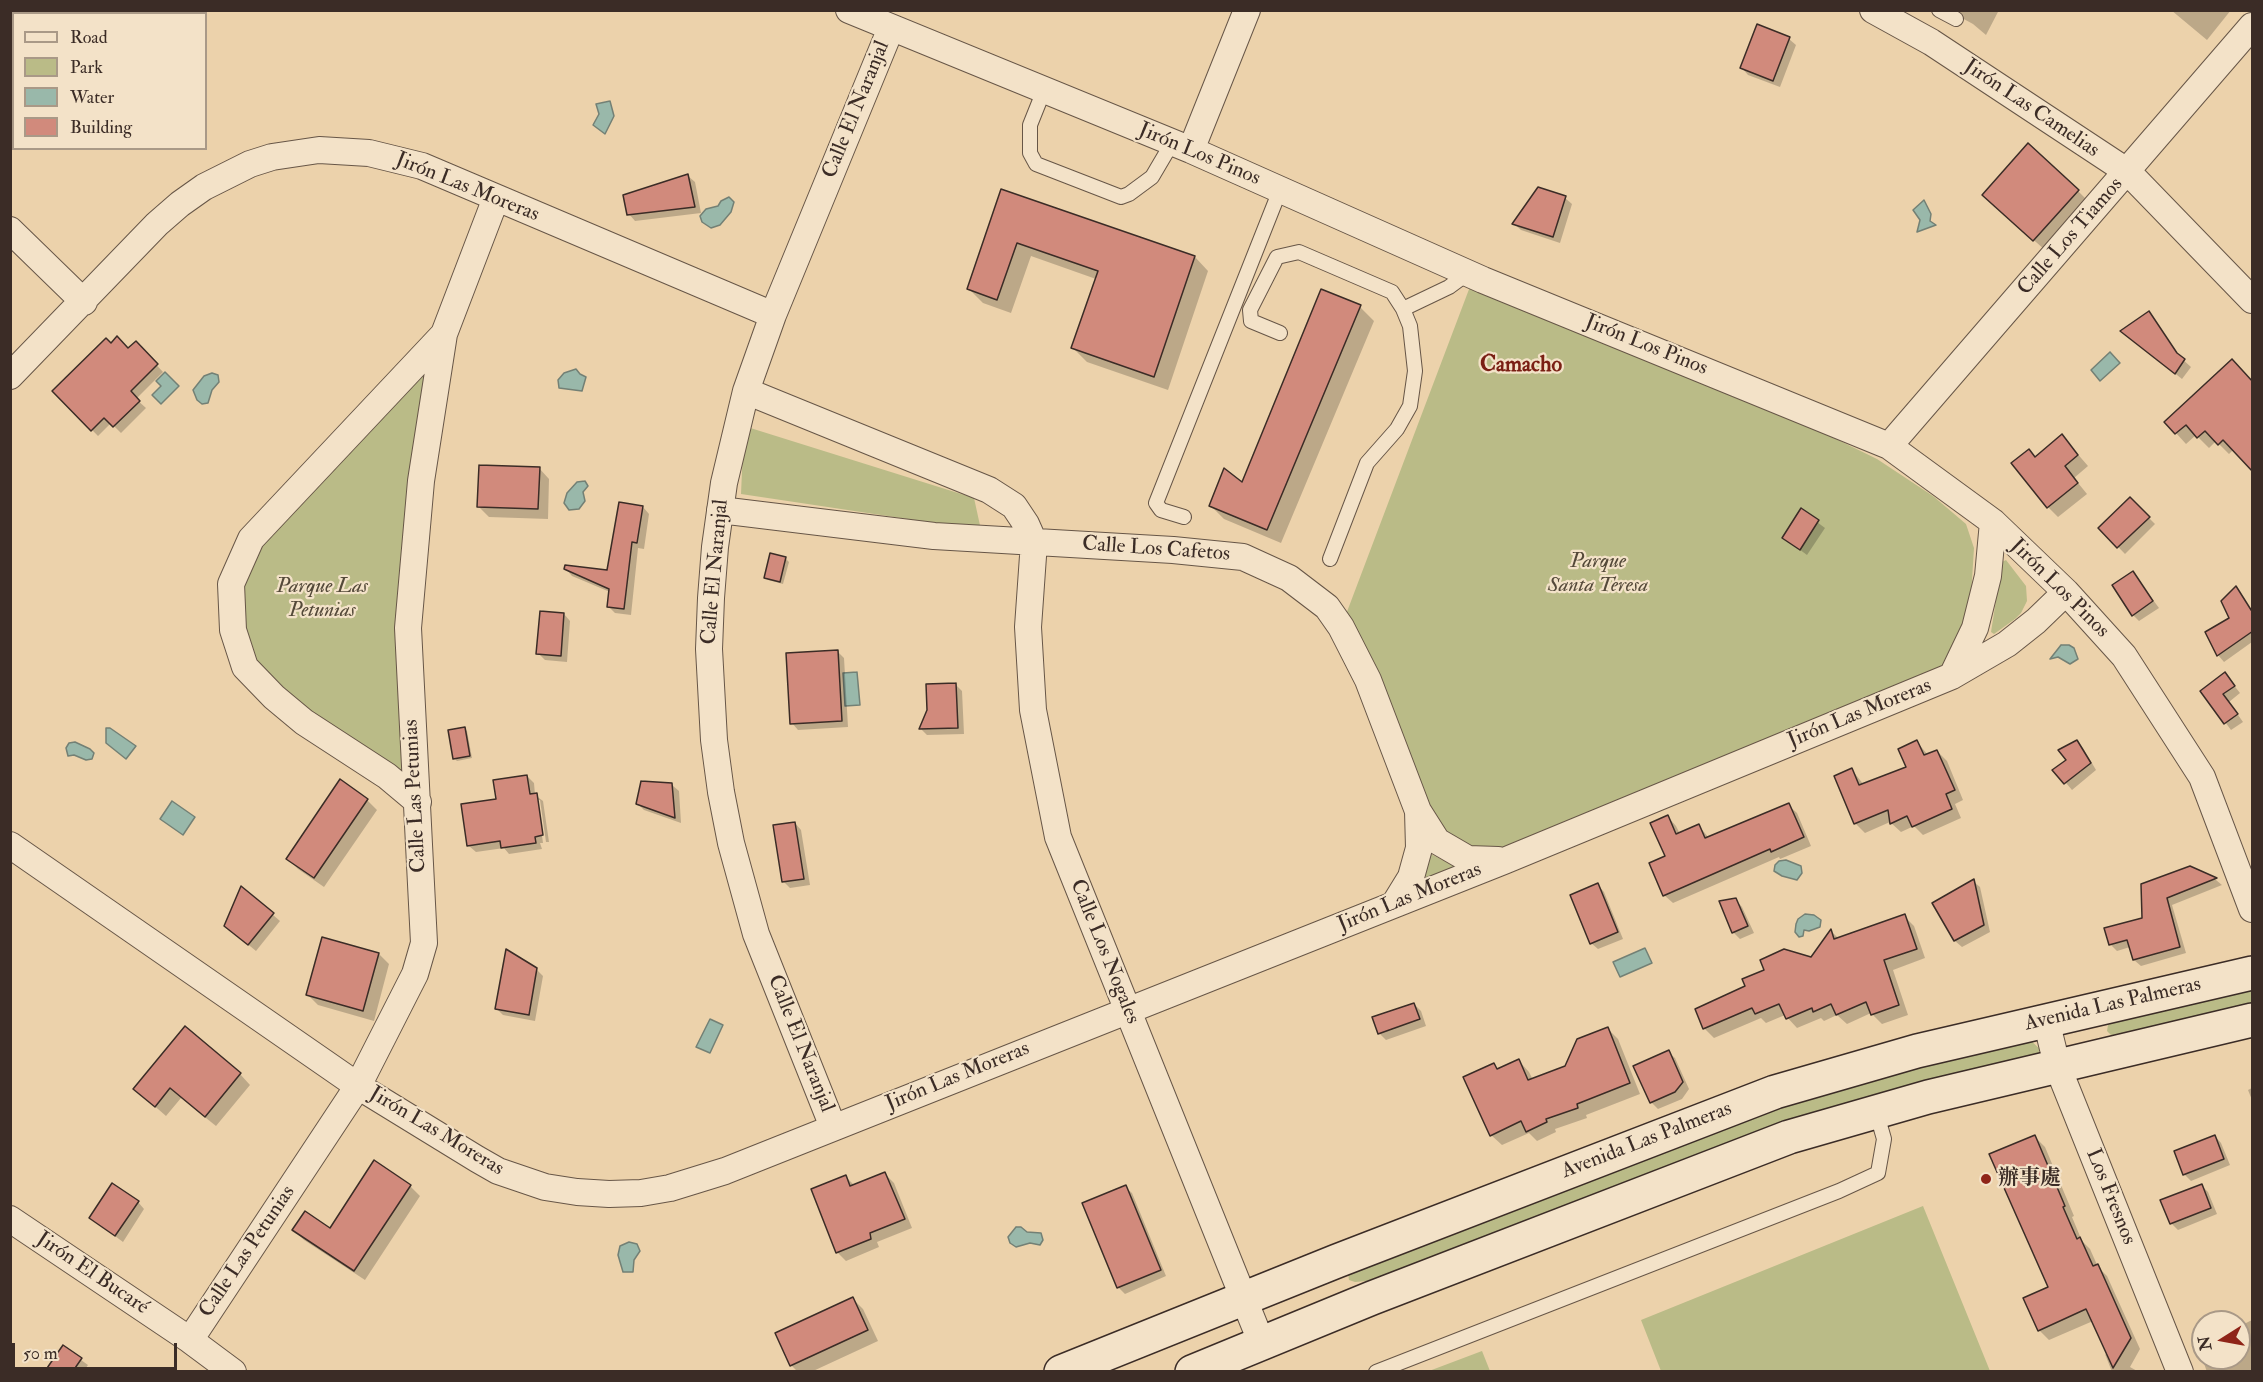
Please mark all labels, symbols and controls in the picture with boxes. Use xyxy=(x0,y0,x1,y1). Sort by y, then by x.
legend xyxy=(12,12,207,150)
text: Road xyxy=(70,26,108,49)
street label: Calle El Naranjal xyxy=(818,38,896,182)
street label: Jirón Las Camelias xyxy=(1958,54,2104,164)
text: Park xyxy=(70,56,103,79)
text: Water xyxy=(70,86,114,109)
text: Building xyxy=(70,116,132,139)
street label: Jirón Los Pinos xyxy=(1134,118,1264,192)
street label: Jirón Las Moreras xyxy=(391,148,543,228)
street label: Calle Los Tiamos xyxy=(2013,173,2129,301)
street label: Jirón Los Pinos xyxy=(1581,310,1711,382)
district label: Camacho xyxy=(1480,353,1562,379)
street label: Calle El Naranjal xyxy=(697,498,735,646)
street label: Calle Los Cafetos xyxy=(1081,532,1231,568)
street label: Jirón Los Pinos xyxy=(2004,534,2114,644)
park label: Parque Santa Teresa xyxy=(1548,549,1648,599)
park label: Parque Las Petunias xyxy=(276,574,368,624)
street label: Jirón Las Moreras xyxy=(1784,674,1936,754)
street label: Calle Las Petunias xyxy=(399,719,433,873)
street label: Jirón Las Moreras xyxy=(1334,858,1486,938)
street label: Calle Los Nogales xyxy=(1064,876,1144,1028)
street label: Calle El Naranjal xyxy=(761,972,839,1116)
street label: Avenida Las Palmeras xyxy=(2022,972,2204,1038)
street label: Jirón Las Moreras xyxy=(882,1037,1034,1117)
street label: Jirón Las Moreras xyxy=(364,1082,508,1182)
street label: Avenida Las Palmeras xyxy=(1558,1097,1736,1185)
street label: Los Fresnos xyxy=(2079,1145,2141,1249)
place label: 辦事處 xyxy=(1998,1166,2061,1192)
marker: 辦事處 xyxy=(1979,1172,1993,1186)
street label: Calle Las Petunias xyxy=(195,1181,301,1323)
street label: Jirón El Bucaré xyxy=(31,1227,153,1321)
north arrow xyxy=(2191,1310,2251,1370)
scale bar xyxy=(15,1331,180,1369)
text: N xyxy=(2194,1334,2216,1352)
text: 50 m xyxy=(23,1342,58,1365)

